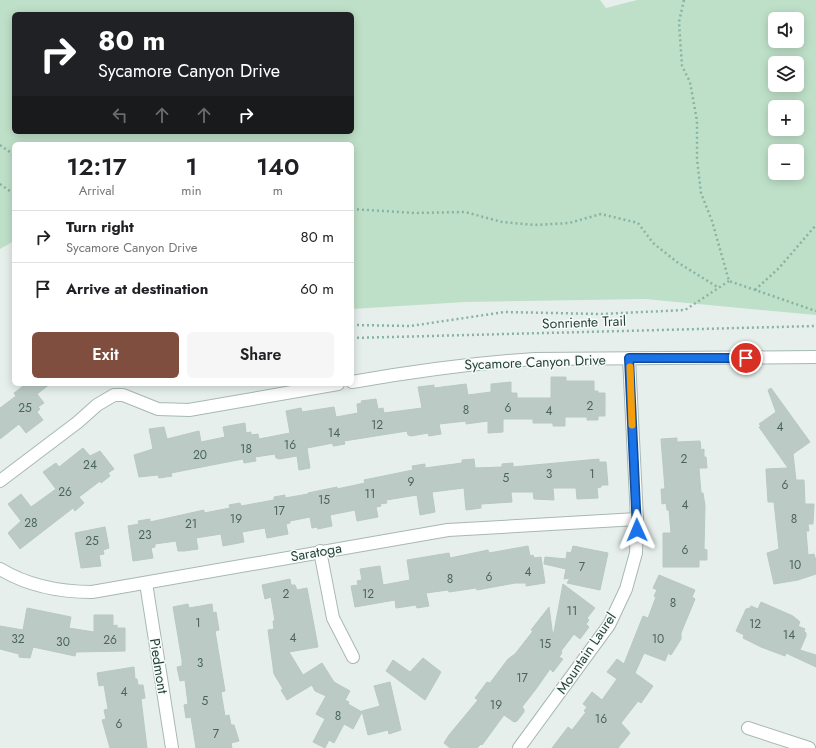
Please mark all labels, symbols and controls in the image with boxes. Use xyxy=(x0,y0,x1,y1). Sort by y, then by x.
map controls xyxy=(768,12,804,180)
button: sound xyxy=(768,12,804,48)
text: 80 m xyxy=(98,20,165,61)
icon: right xyxy=(32,28,84,80)
button: layers xyxy=(768,56,804,92)
text: Sycamore Canyon Drive xyxy=(98,58,280,84)
button: + xyxy=(768,100,804,136)
icon: left xyxy=(109,104,131,126)
icon: ahead xyxy=(151,104,173,126)
icon: ahead xyxy=(193,104,215,126)
icon: right xyxy=(235,104,257,126)
button: − xyxy=(768,144,804,180)
text: 12:17 xyxy=(67,149,127,184)
text: 1 xyxy=(186,149,197,184)
text: 140 xyxy=(256,149,299,184)
text: Arrival xyxy=(79,181,115,200)
text: min xyxy=(181,181,202,200)
text: m xyxy=(273,181,283,200)
text: Turn right xyxy=(66,216,134,238)
icon: right xyxy=(32,226,54,248)
text: 80 m xyxy=(301,226,334,248)
text: Sycamore Canyon Drive xyxy=(66,238,197,257)
icon: arrive xyxy=(32,278,54,300)
text: Arrive at destination xyxy=(66,278,208,300)
text: 60 m xyxy=(300,278,334,300)
street label: Sonriente Trail xyxy=(542,311,626,333)
button: Exit xyxy=(32,332,179,378)
button: Share xyxy=(187,332,334,378)
pin xyxy=(729,341,763,375)
icon: arrive xyxy=(735,347,757,369)
street label: Sycamore Canyon Drive xyxy=(464,350,606,374)
house number: 2 xyxy=(587,397,594,415)
house number: 25 xyxy=(18,399,32,417)
house number: 6 xyxy=(505,399,512,417)
house number: 8 xyxy=(463,401,469,419)
house number: 4 xyxy=(546,402,553,420)
house number: 12 xyxy=(371,416,383,434)
house number: 4 xyxy=(777,418,784,436)
house number: 14 xyxy=(328,424,340,442)
house number: 16 xyxy=(284,436,296,454)
house number: 18 xyxy=(240,440,252,458)
house number: 20 xyxy=(193,446,207,464)
house number: 2 xyxy=(681,450,688,468)
house number: 24 xyxy=(83,456,97,474)
house number: 3 xyxy=(546,465,553,483)
house number: 1 xyxy=(589,465,595,483)
house number: 5 xyxy=(503,469,510,487)
house number: 9 xyxy=(408,473,415,491)
house number: 6 xyxy=(782,476,789,494)
house number: 26 xyxy=(58,483,72,501)
house number: 11 xyxy=(365,485,375,503)
house number: 15 xyxy=(318,491,330,509)
house number: 4 xyxy=(682,496,689,514)
house number: 17 xyxy=(273,502,286,520)
position arrow xyxy=(616,509,658,551)
house number: 19 xyxy=(230,510,242,528)
house number: 8 xyxy=(791,510,797,528)
house number: 28 xyxy=(24,514,38,532)
house number: 21 xyxy=(185,515,197,533)
house number: 23 xyxy=(138,526,152,544)
house number: 25 xyxy=(85,532,99,550)
street label: Saratoga xyxy=(289,538,343,566)
house number: 6 xyxy=(682,541,689,559)
house number: 10 xyxy=(789,556,801,574)
house number: 7 xyxy=(579,558,586,576)
house number: 4 xyxy=(525,563,532,581)
house number: 6 xyxy=(486,568,493,586)
house number: 8 xyxy=(447,570,453,588)
house number: 2 xyxy=(283,585,290,603)
house number: 12 xyxy=(362,585,374,603)
house number: 8 xyxy=(670,594,676,612)
house number: 11 xyxy=(567,602,577,620)
street label: Mountain Laurel xyxy=(551,608,621,698)
house number: 1 xyxy=(195,614,201,632)
house number: 12 xyxy=(749,615,761,633)
house number: 14 xyxy=(783,626,795,644)
house number: 4 xyxy=(290,629,297,647)
house number: 32 xyxy=(11,630,25,648)
house number: 10 xyxy=(652,630,664,648)
house number: 26 xyxy=(103,631,117,649)
house number: 30 xyxy=(56,633,70,651)
house number: 15 xyxy=(539,635,551,653)
street label: Piedmont xyxy=(145,637,173,696)
house number: 3 xyxy=(197,654,204,672)
house number: 17 xyxy=(516,669,529,687)
house number: 4 xyxy=(121,683,128,701)
house number: 5 xyxy=(202,692,209,710)
house number: 19 xyxy=(490,696,502,714)
house number: 8 xyxy=(335,707,341,725)
house number: 16 xyxy=(595,710,607,728)
house number: 6 xyxy=(116,715,123,733)
house number: 7 xyxy=(213,725,220,743)

